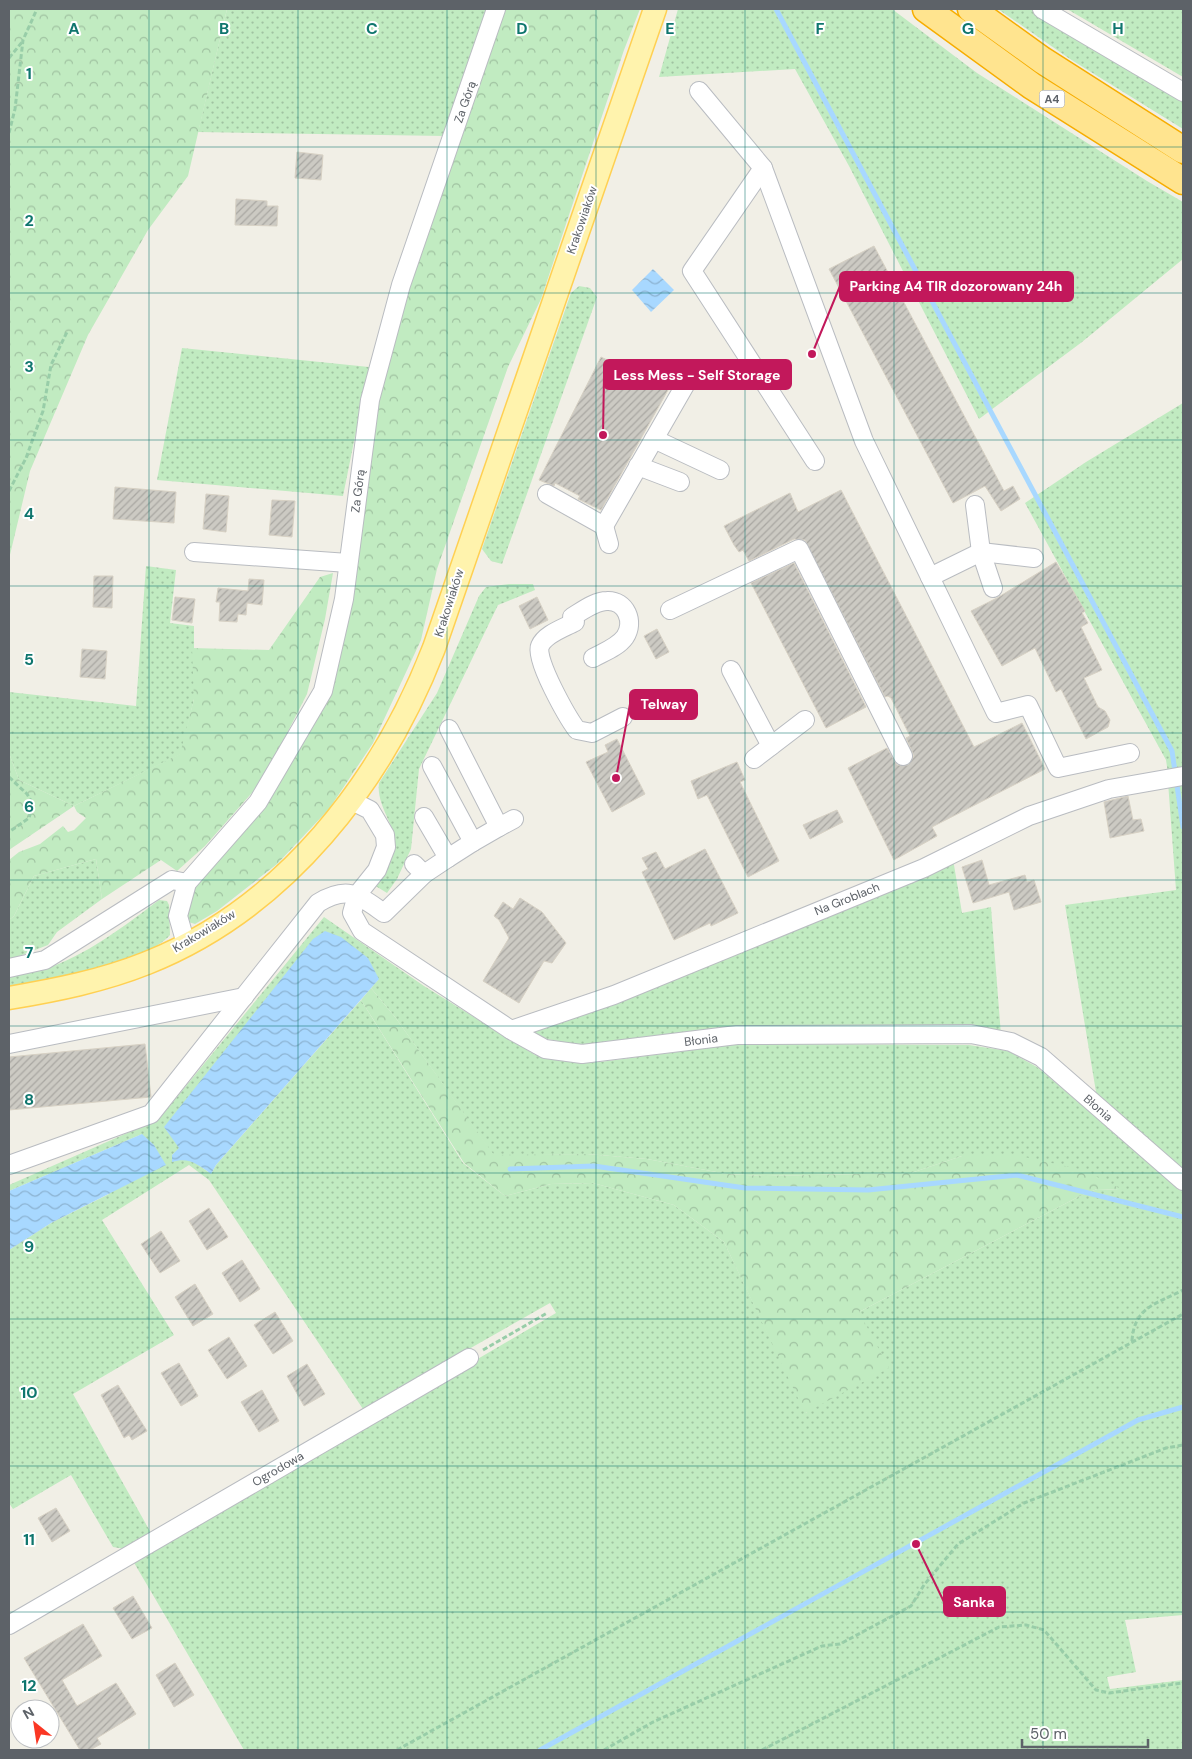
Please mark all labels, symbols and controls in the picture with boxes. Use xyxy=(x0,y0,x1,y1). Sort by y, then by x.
text: A xyxy=(68,18,80,39)
text: B xyxy=(219,18,229,39)
text: C xyxy=(366,18,378,39)
text: D xyxy=(516,18,528,39)
text: E xyxy=(665,18,675,39)
text: F xyxy=(816,18,825,39)
text: G xyxy=(962,18,974,39)
text: H xyxy=(1112,18,1124,39)
text: 1 xyxy=(26,63,32,84)
street label: Za Górą xyxy=(450,79,480,125)
road number: A4 xyxy=(1040,90,1064,108)
street label: Krakowiaków xyxy=(563,184,601,256)
text: 2 xyxy=(24,210,34,231)
callout: Parking A4 TIR dozorowany 24h xyxy=(840,272,1073,301)
text: Parking A4 TIR dozorowany 24h xyxy=(850,277,1062,295)
text: 3 xyxy=(24,356,34,377)
callout: Less Mess - Self Storage xyxy=(604,360,791,389)
text: Less Mess - Self Storage xyxy=(614,366,780,384)
street label: Za Górą xyxy=(347,468,369,514)
text: 4 xyxy=(24,503,34,524)
street label: Krakowiaków xyxy=(430,567,468,639)
text: 5 xyxy=(24,649,34,670)
callout: Telway xyxy=(630,690,697,719)
text: Telway xyxy=(641,695,688,713)
text: 6 xyxy=(24,796,34,817)
street label: Na Groblach xyxy=(812,879,882,919)
street label: Krakowiaków xyxy=(170,906,238,956)
text: 7 xyxy=(25,942,34,963)
street label: Błonia xyxy=(683,1030,719,1050)
text: 8 xyxy=(24,1089,34,1110)
street label: Błonia xyxy=(1080,1091,1116,1125)
text: 9 xyxy=(24,1236,34,1257)
text: 10 xyxy=(20,1382,38,1403)
street label: Ogrodowa xyxy=(249,1448,307,1490)
text: 11 xyxy=(23,1529,35,1550)
callout: Sanka xyxy=(944,1587,1005,1616)
text: Sanka xyxy=(953,1593,995,1611)
text: 12 xyxy=(21,1675,37,1696)
north arrow xyxy=(10,1699,60,1749)
text: N xyxy=(20,1702,37,1723)
scale bar xyxy=(1022,1716,1148,1748)
text: 50 m xyxy=(1030,1724,1067,1744)

